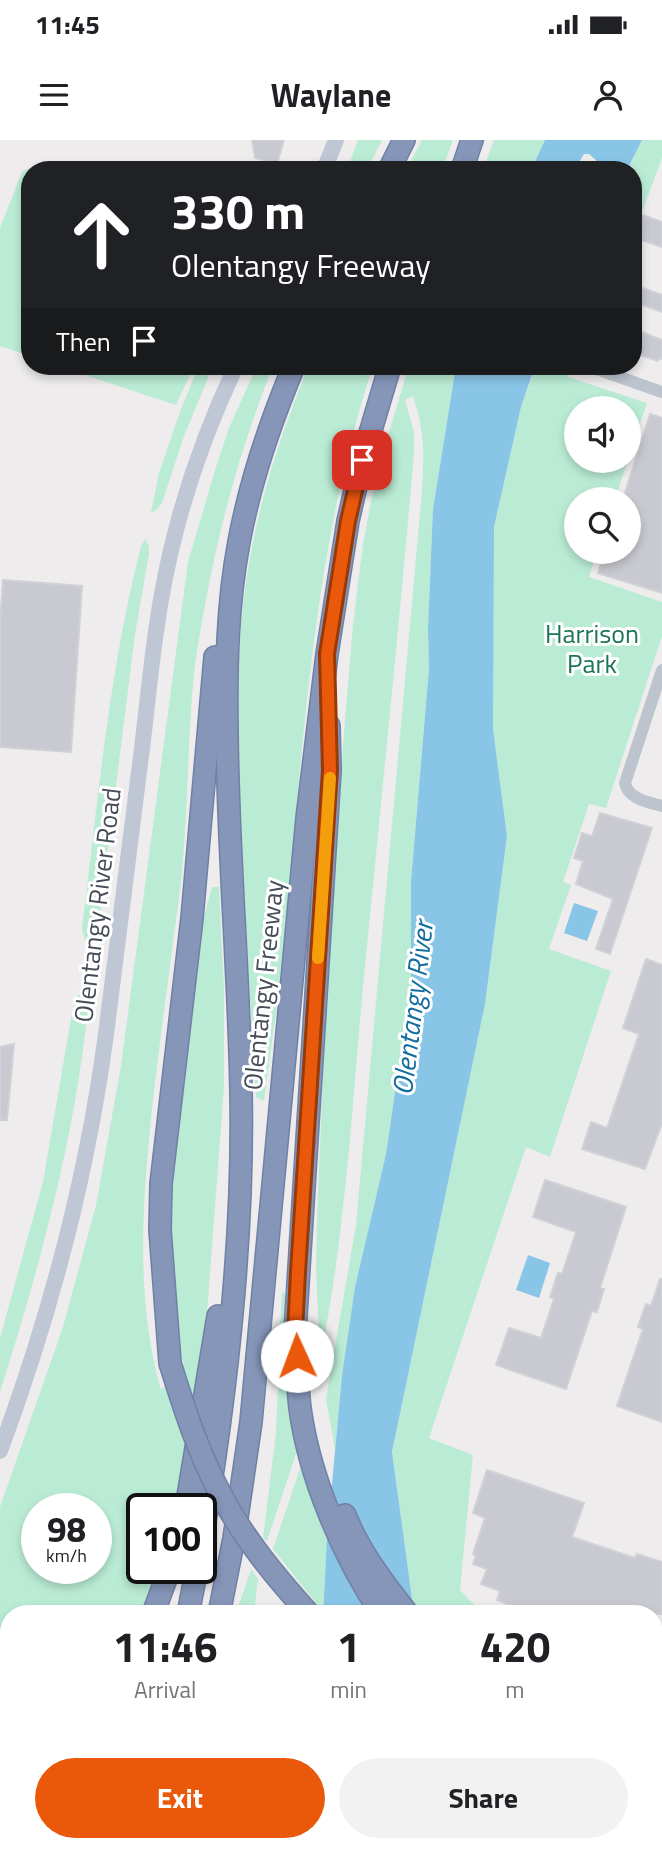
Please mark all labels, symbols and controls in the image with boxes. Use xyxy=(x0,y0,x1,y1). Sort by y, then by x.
text: 11:45 xyxy=(35,5,100,44)
text: Waylane xyxy=(271,71,391,119)
icon: menu xyxy=(35,76,73,114)
icon: person xyxy=(589,76,627,114)
text: 330 m xyxy=(171,173,305,248)
icon: ahead xyxy=(56,189,147,280)
text: Olentangy Freeway xyxy=(171,241,431,289)
text: Then xyxy=(56,322,111,361)
icon: arrive xyxy=(125,322,163,360)
map controls xyxy=(564,396,641,564)
button: sound xyxy=(564,396,641,473)
pin xyxy=(332,430,392,490)
icon: arrive xyxy=(343,441,381,479)
button: search xyxy=(564,487,641,564)
park label: Harrison Park xyxy=(545,614,639,683)
street label: Olentangy River Road xyxy=(63,785,131,1025)
street label: Olentangy Freeway xyxy=(233,878,293,1092)
water label: Olentangy River xyxy=(380,915,444,1097)
position arrow xyxy=(260,1319,334,1393)
speed limit sign: 100 xyxy=(126,1493,217,1584)
text: 98 xyxy=(47,1502,86,1556)
text: km/h xyxy=(46,1542,87,1569)
text: 11:46 xyxy=(113,1614,218,1678)
text: 1 xyxy=(337,1614,360,1678)
text: 420 xyxy=(480,1614,550,1678)
text: Arrival xyxy=(134,1672,196,1707)
text: min xyxy=(330,1672,367,1707)
text: m xyxy=(505,1672,525,1707)
button: Exit xyxy=(35,1758,325,1838)
button: Share xyxy=(339,1758,628,1838)

